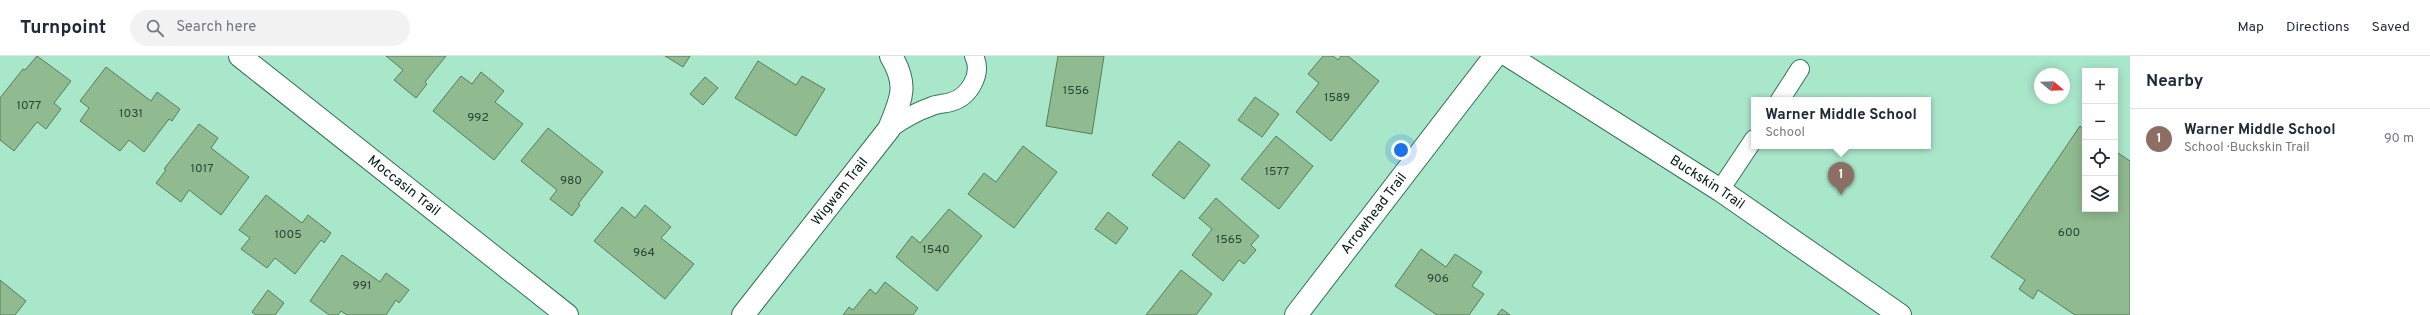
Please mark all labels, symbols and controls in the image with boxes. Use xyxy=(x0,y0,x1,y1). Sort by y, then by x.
search box xyxy=(130,10,410,46)
text: Turnpoint xyxy=(20,16,106,40)
icon: search xyxy=(144,17,166,39)
text: Search here xyxy=(176,18,256,37)
text: Map xyxy=(2238,19,2264,36)
text: Directions xyxy=(2286,19,2350,36)
text: Saved xyxy=(2372,19,2410,36)
north arrow xyxy=(2034,68,2070,104)
map controls xyxy=(2082,68,2118,212)
button: + xyxy=(2082,68,2118,104)
text: Nearby xyxy=(2146,71,2203,93)
house number: 1556 xyxy=(1063,83,1089,99)
house number: 1589 xyxy=(1324,90,1350,106)
popup xyxy=(1751,97,1931,149)
house number: 1077 xyxy=(17,98,41,114)
button: − xyxy=(2082,104,2118,140)
house number: 1031 xyxy=(119,106,143,122)
text: Warner Middle School xyxy=(1765,106,1917,125)
house number: 992 xyxy=(467,110,489,126)
text: Warner Middle School xyxy=(2184,121,2336,140)
text: School xyxy=(1765,125,1805,141)
text: 1 xyxy=(2156,131,2162,147)
text: 90 m xyxy=(2384,131,2414,147)
your location xyxy=(1391,140,1411,160)
button: locate xyxy=(2082,140,2118,176)
text: School · Buckskin Trail xyxy=(2184,140,2310,156)
street label: Moccasin Trail xyxy=(364,152,444,220)
street label: Buckskin Trail xyxy=(1666,152,1748,213)
street label: Wigwam Trail xyxy=(808,154,872,229)
house number: 1017 xyxy=(191,161,213,177)
pin: 1 xyxy=(1828,162,1854,195)
house number: 1577 xyxy=(1265,164,1289,180)
street label: Arrowhead Trail xyxy=(1337,169,1411,258)
house number: 980 xyxy=(560,173,582,189)
button: layers xyxy=(2082,176,2118,212)
house number: 600 xyxy=(2058,225,2080,241)
house number: 1005 xyxy=(274,227,302,243)
house number: 1565 xyxy=(1216,232,1242,248)
house number: 1540 xyxy=(922,242,950,258)
house number: 964 xyxy=(633,245,655,261)
house number: 906 xyxy=(1427,271,1449,287)
house number: 991 xyxy=(353,278,371,294)

